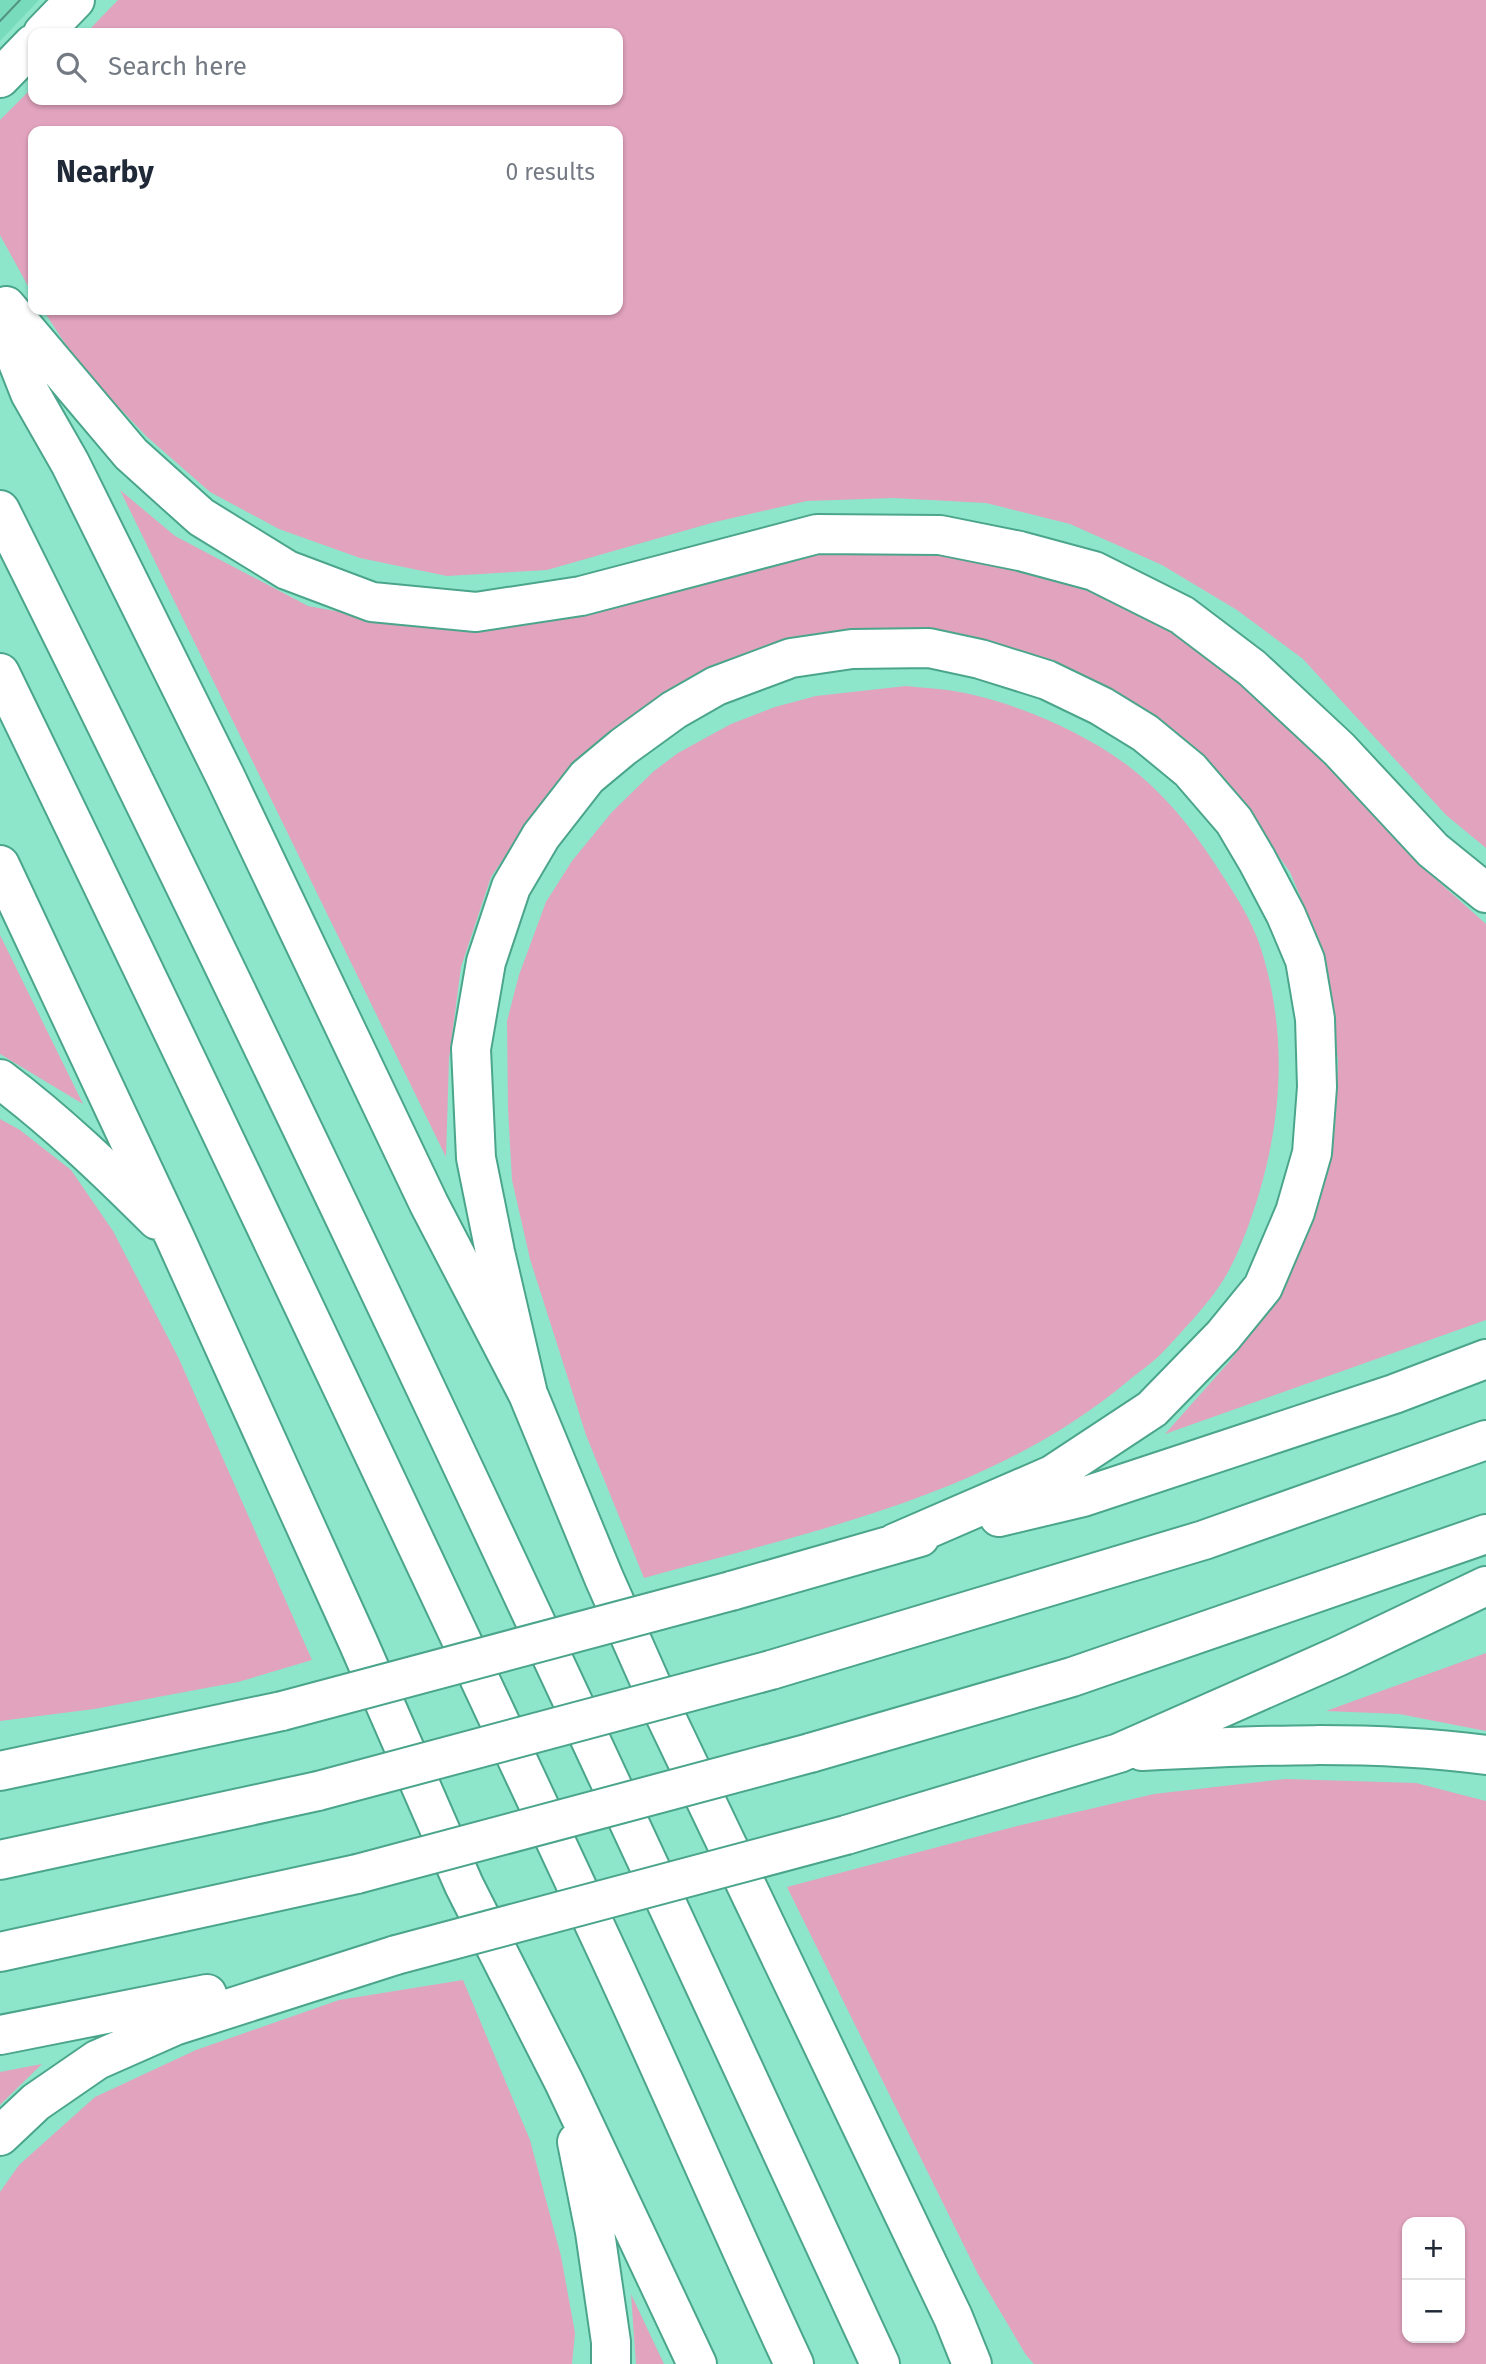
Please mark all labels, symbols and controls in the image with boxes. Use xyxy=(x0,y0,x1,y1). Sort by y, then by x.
search box xyxy=(28,28,623,105)
icon: search xyxy=(52,48,90,86)
text: Search here xyxy=(108,51,247,82)
text: Nearby xyxy=(56,154,154,190)
text: 0 results xyxy=(505,158,595,186)
map controls xyxy=(1402,2217,1465,2343)
button: + xyxy=(1402,2217,1465,2280)
button: − xyxy=(1402,2280,1465,2343)

